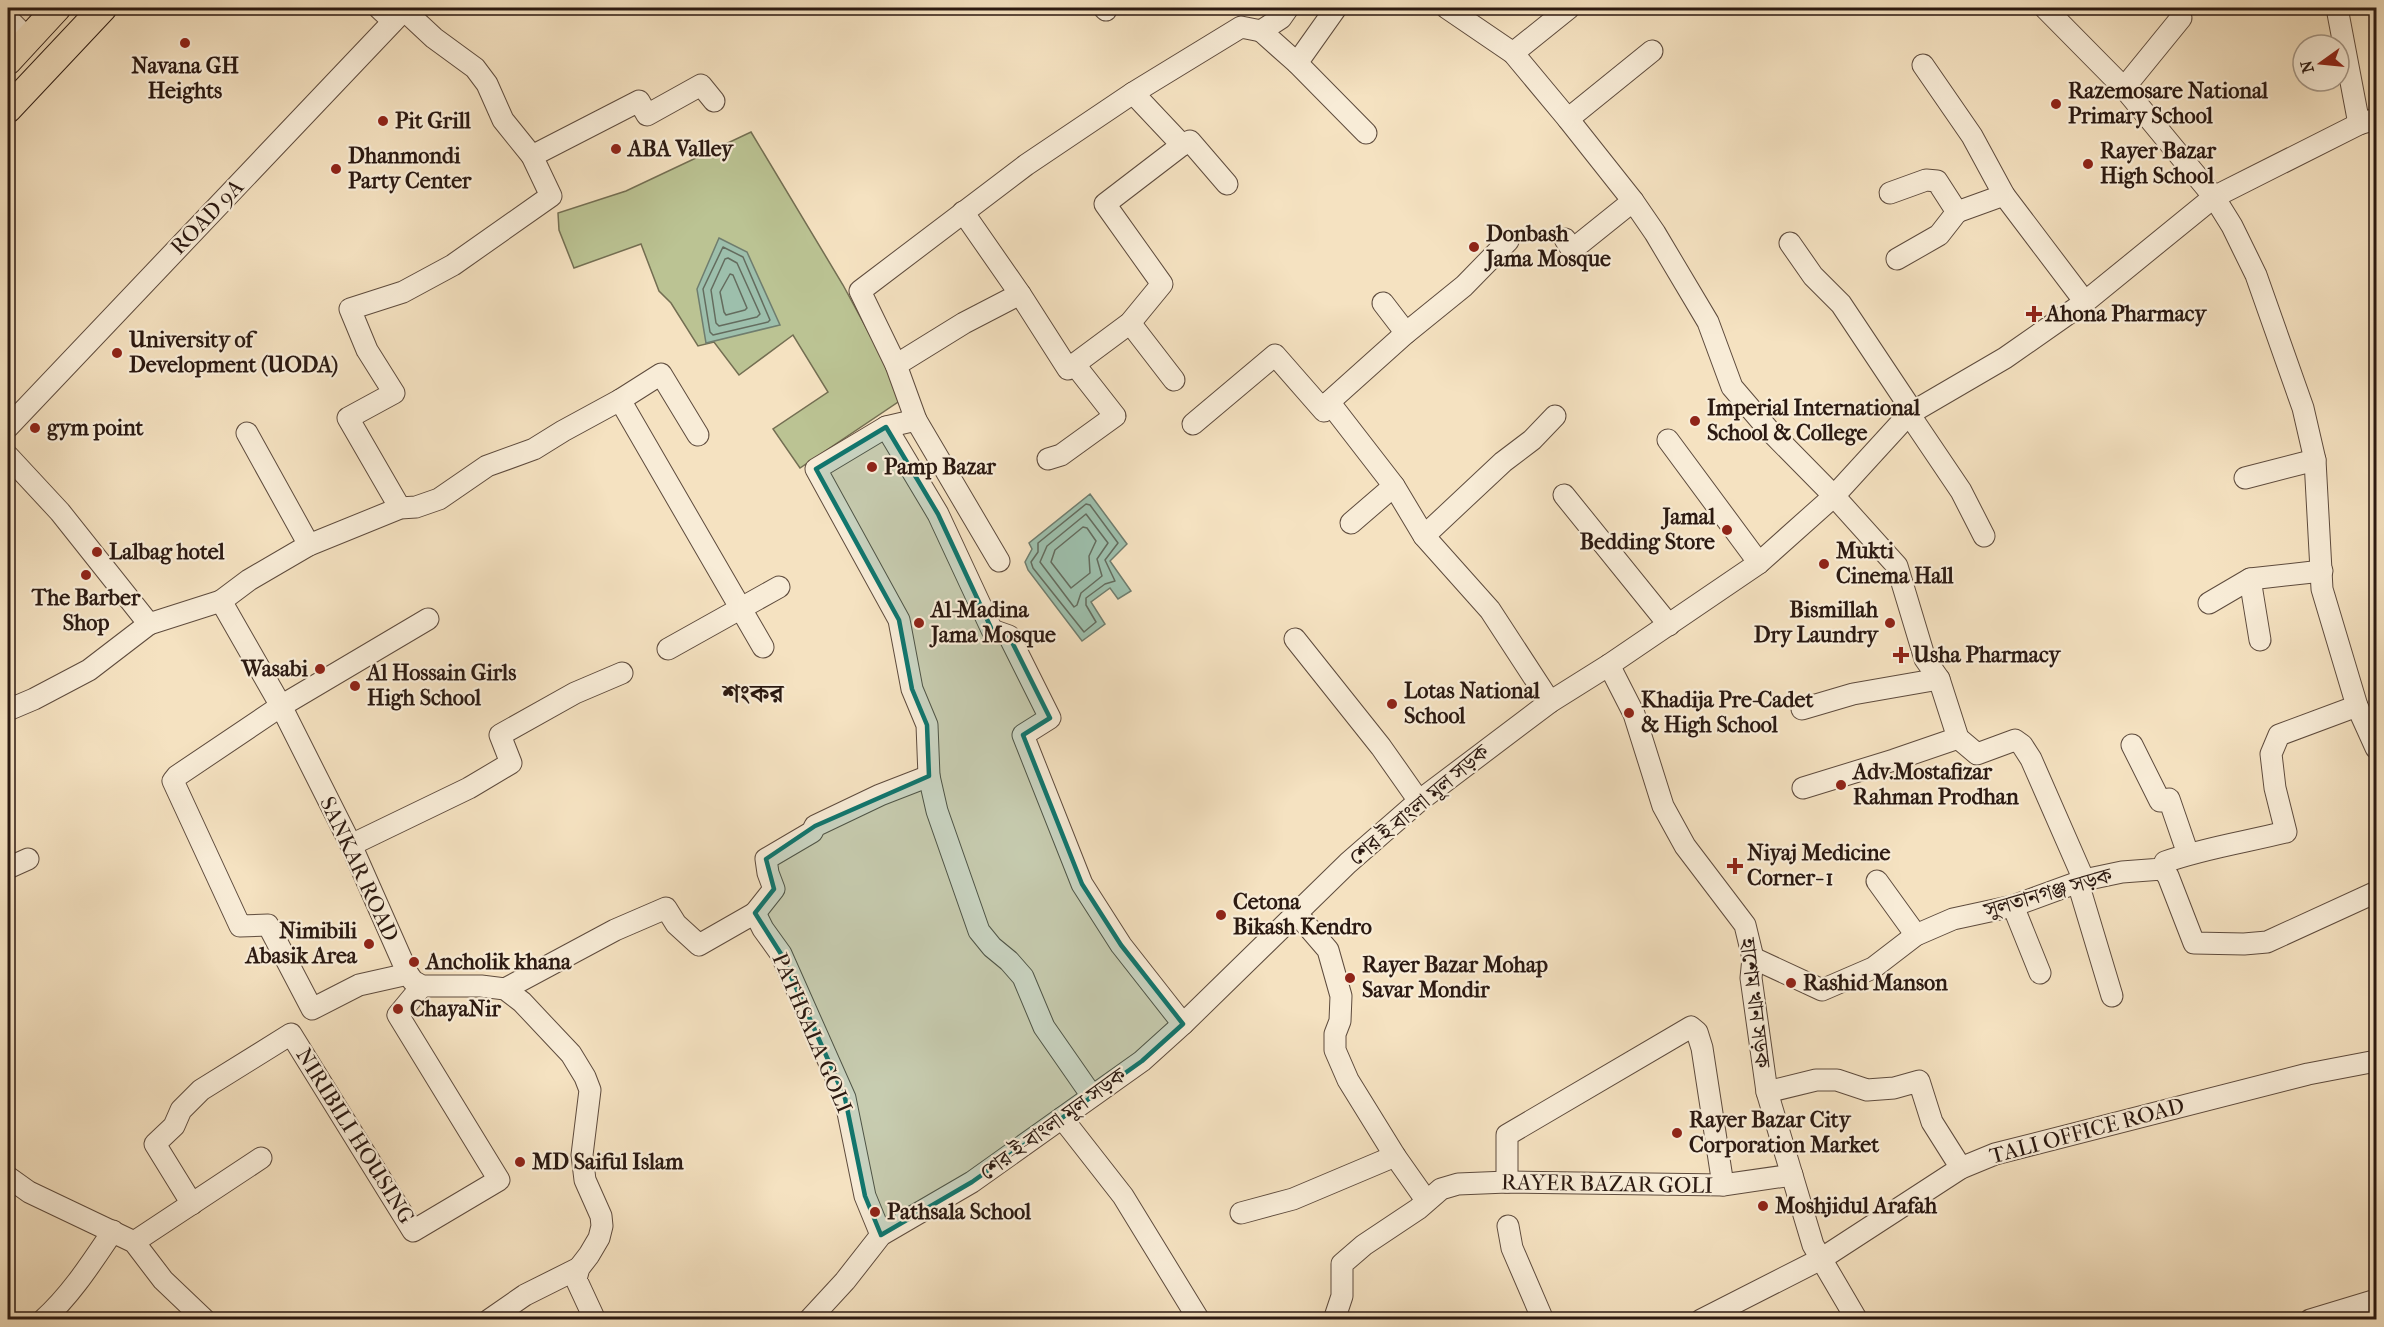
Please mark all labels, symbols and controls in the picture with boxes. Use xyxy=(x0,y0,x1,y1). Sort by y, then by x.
north arrow xyxy=(2291,33,2351,93)
marker: Navana GH Heights xyxy=(178,36,192,50)
place label: Navana GH Heights xyxy=(131,53,239,104)
text: N xyxy=(2296,58,2318,75)
place label: Razemosare National Primary School xyxy=(2068,78,2269,129)
marker: Razemosare National Primary School xyxy=(2049,97,2063,111)
place label: Pit Grill xyxy=(395,108,472,134)
marker: Pit Grill xyxy=(376,114,390,128)
place label: ABA Valley xyxy=(626,136,734,162)
place label: Rayer Bazar High School xyxy=(2100,138,2217,189)
marker: ABA Valley xyxy=(609,142,623,156)
place label: Dhanmondi Party Center xyxy=(348,143,472,194)
marker: Rayer Bazar High School xyxy=(2081,157,2095,171)
marker: Dhanmondi Party Center xyxy=(329,162,343,176)
street label: ROAD 9A xyxy=(165,174,249,260)
place label: Donbash Jama Mosque xyxy=(1484,221,1611,272)
marker: Donbash Jama Mosque xyxy=(1467,240,1481,254)
place label: Ahona Pharmacy xyxy=(2044,301,2207,327)
marker: Ahona Pharmacy xyxy=(2027,307,2041,321)
place label: University of Development (UODA) xyxy=(128,327,338,378)
marker: University of Development (UODA) xyxy=(110,346,124,360)
place label: Imperial International School & College xyxy=(1707,395,1921,446)
marker: Imperial International School & College xyxy=(1688,414,1702,428)
place label: gym point xyxy=(47,415,145,441)
marker: gym point xyxy=(28,421,42,435)
place label: Pamp Bazar xyxy=(884,454,997,480)
marker: Pamp Bazar xyxy=(865,460,879,474)
place label: Jamal Bedding Store xyxy=(1580,504,1716,555)
marker: Jamal Bedding Store xyxy=(1720,523,1734,537)
place label: Mukti Cinema Hall xyxy=(1835,538,1955,589)
place label: Lalbag hotel xyxy=(109,539,226,565)
marker: Lalbag hotel xyxy=(90,545,104,559)
marker: Mukti Cinema Hall xyxy=(1817,557,1831,571)
marker: The Barber Shop xyxy=(79,568,93,582)
place label: The Barber Shop xyxy=(31,585,141,636)
place label: Al-Madina Jama Mosque xyxy=(929,597,1056,648)
place label: Bismillah Dry Laundry xyxy=(1754,597,1879,648)
marker: Al-Madina Jama Mosque xyxy=(912,616,926,630)
marker: Bismillah Dry Laundry xyxy=(1883,616,1897,630)
place label: Usha Pharmacy xyxy=(1912,642,2062,668)
marker: Usha Pharmacy xyxy=(1894,648,1908,662)
place label: Wasabi xyxy=(241,656,308,682)
place label: Al Hossain Girls High School xyxy=(365,660,516,711)
marker: Wasabi xyxy=(313,662,327,676)
district label: শংকর xyxy=(721,678,785,709)
place label: Lotas National School xyxy=(1404,678,1541,729)
marker: Al Hossain Girls High School xyxy=(348,679,362,693)
place label: Khadija Pre-Cadet & High School xyxy=(1641,687,1814,738)
marker: Lotas National School xyxy=(1385,697,1399,711)
marker: Khadija Pre-Cadet & High School xyxy=(1622,706,1636,720)
street label: শের-ই-বাংলা মূল সড়ক xyxy=(1343,737,1496,871)
place label: Adv.Mostafizar Rahman Prodhan xyxy=(1851,759,2019,810)
marker: Adv.Mostafizar Rahman Prodhan xyxy=(1834,778,1848,792)
street label: SANKAR ROAD xyxy=(314,793,404,945)
place label: Niyaj Medicine Corner- 1 xyxy=(1747,840,1891,891)
marker: Niyaj Medicine Corner- 1 xyxy=(1728,859,1742,873)
street label: সুলতানগঞ্জ সড়ক xyxy=(1980,862,2117,924)
place label: Cetona Bikash Kendro xyxy=(1233,889,1372,940)
marker: Cetona Bikash Kendro xyxy=(1214,908,1228,922)
place label: Nimibili Abasik Area xyxy=(244,918,358,969)
street label: হাশেম খান সড়ক xyxy=(1734,936,1776,1071)
marker: Nimibili Abasik Area xyxy=(362,937,376,951)
place label: Ancholik khana xyxy=(424,949,572,975)
street label: PATHSALA GOLI xyxy=(767,949,858,1117)
place label: Rayer Bazar Mohap Savar Mondir xyxy=(1362,952,1548,1003)
marker: Ancholik khana xyxy=(407,955,421,969)
place label: Rashid Manson xyxy=(1803,970,1948,996)
marker: Rayer Bazar Mohap Savar Mondir xyxy=(1343,971,1357,985)
marker: Rashid Manson xyxy=(1784,976,1798,990)
place label: ChayaNir xyxy=(410,996,502,1022)
marker: ChayaNir xyxy=(391,1002,405,1016)
street label: NIRIBILI HOUSING xyxy=(290,1043,420,1229)
street label: শের-ই-বাংলা মূল সড়ক xyxy=(974,1060,1133,1186)
street label: TALI OFFICE ROAD xyxy=(1987,1092,2187,1170)
place label: Rayer Bazar City Corporation Market xyxy=(1689,1107,1880,1158)
marker: Rayer Bazar City Corporation Market xyxy=(1670,1126,1684,1140)
place label: MD Saiful Islam xyxy=(531,1149,684,1175)
marker: MD Saiful Islam xyxy=(513,1155,527,1169)
street label: RAYER BAZAR GOLI xyxy=(1501,1169,1714,1199)
place label: Moshjidul Arafah xyxy=(1774,1193,1938,1219)
place label: Pathsala School xyxy=(887,1199,1032,1225)
marker: Moshjidul Arafah xyxy=(1756,1199,1770,1213)
marker: Pathsala School xyxy=(868,1205,882,1219)

